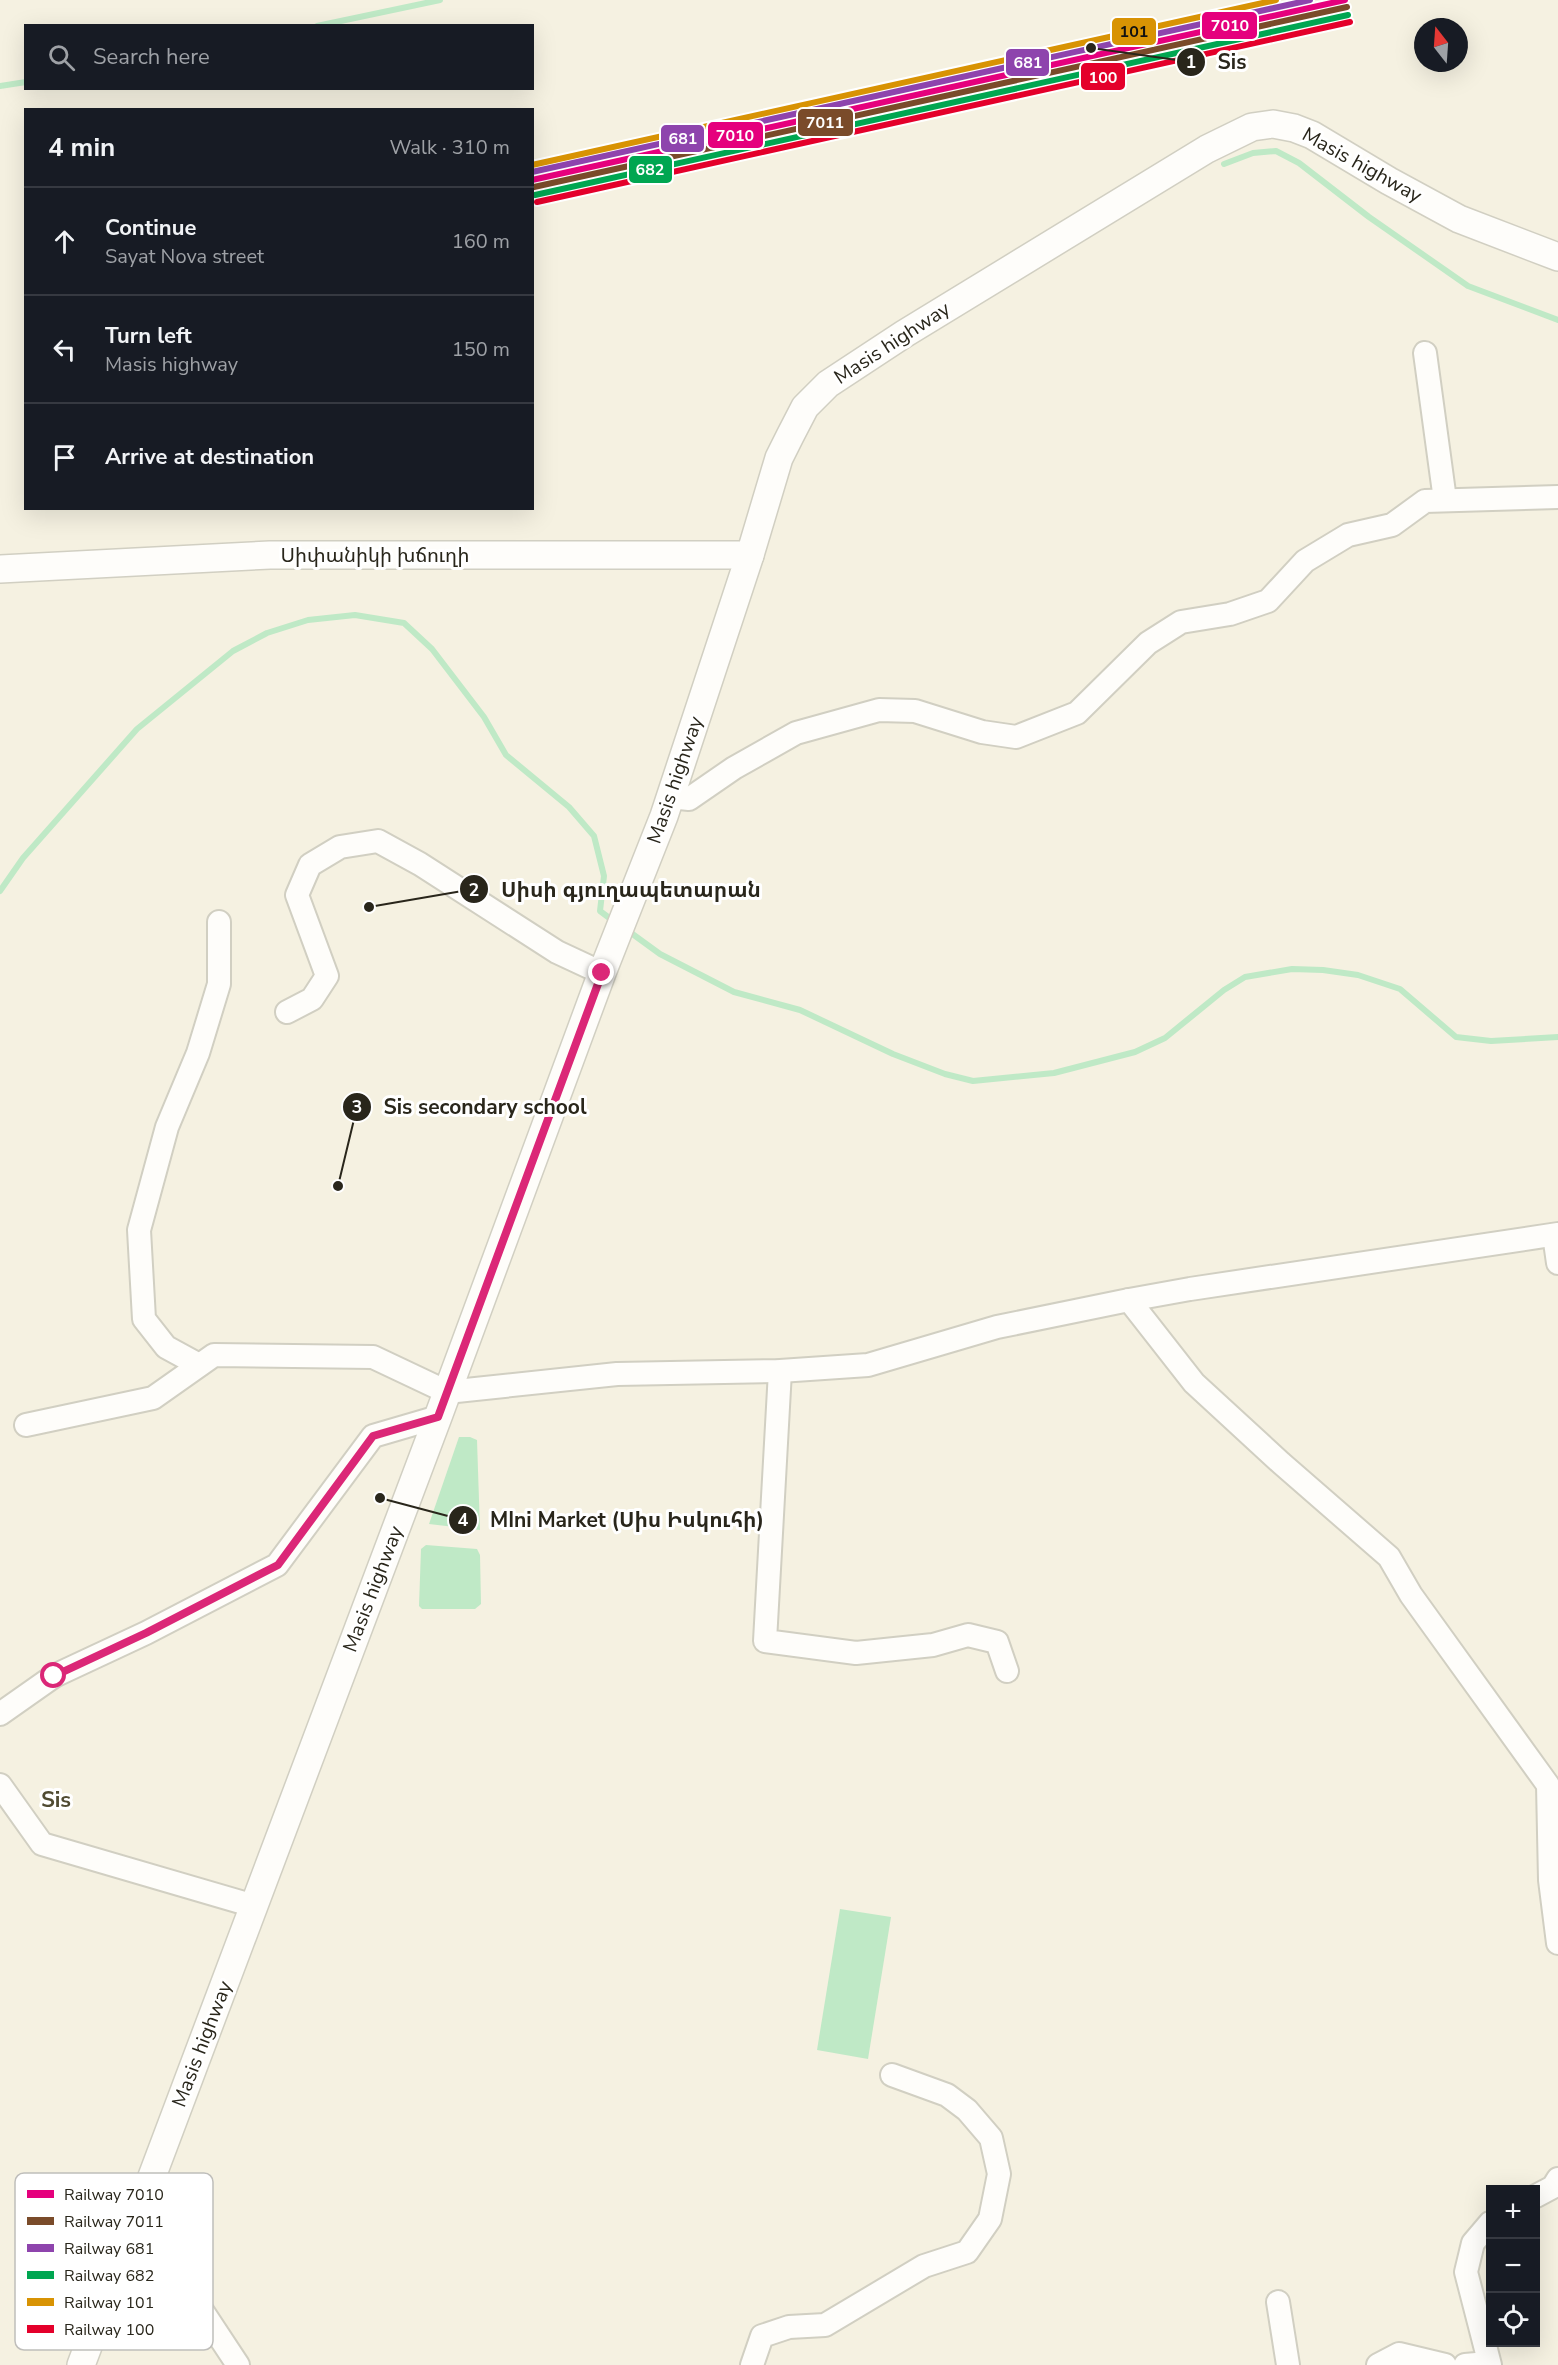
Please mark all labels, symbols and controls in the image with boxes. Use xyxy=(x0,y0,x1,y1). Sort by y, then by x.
line badge: 7010 xyxy=(1201,11,1258,40)
text: 7010 xyxy=(1211,15,1249,37)
line badge: 101 xyxy=(1111,17,1157,46)
north arrow xyxy=(1414,18,1468,72)
text: 101 xyxy=(1120,21,1148,43)
search box xyxy=(24,24,534,90)
icon: search xyxy=(45,41,78,74)
text: Search here xyxy=(93,42,210,72)
callout: Sis xyxy=(1176,42,1258,81)
line badge: 681 xyxy=(1005,48,1050,77)
text: Sis xyxy=(1218,48,1246,76)
text: 1 xyxy=(1186,50,1196,74)
text: 681 xyxy=(1014,52,1042,74)
line badge: 100 xyxy=(1080,62,1126,91)
text: 100 xyxy=(1089,67,1117,89)
line badge: 7011 xyxy=(797,108,854,137)
text: 7011 xyxy=(806,112,844,134)
line badge: 7010 xyxy=(707,121,764,149)
street label: Masis highway xyxy=(1297,121,1427,209)
line badge: 681 xyxy=(660,124,705,153)
text: 7010 xyxy=(716,125,754,147)
text: 681 xyxy=(669,128,697,150)
text: 4 min xyxy=(48,130,115,165)
text: Walk · 310 m xyxy=(390,134,510,161)
line badge: 682 xyxy=(628,155,673,184)
text: 682 xyxy=(636,159,664,181)
text: Continue xyxy=(105,213,196,243)
icon: ahead xyxy=(48,225,81,258)
text: 160 m xyxy=(452,228,510,255)
text: Sayat Nova street xyxy=(105,243,264,270)
street label: Masis highway xyxy=(829,295,956,391)
text: Turn left xyxy=(105,321,192,351)
icon: left xyxy=(48,333,81,366)
text: 150 m xyxy=(452,336,510,363)
text: Masis highway xyxy=(105,351,238,378)
icon: arrive xyxy=(48,441,81,474)
text: Arrive at destination xyxy=(105,442,314,472)
street label: Սիփանիկի խճուղի xyxy=(281,542,469,569)
street label: Masis highway xyxy=(641,712,710,847)
callout: Սիսի գյուղապետարան xyxy=(459,870,773,909)
text: Սիսի գյուղապետարան xyxy=(501,876,761,904)
text: 2 xyxy=(469,878,479,902)
route end xyxy=(588,959,614,985)
callout: Sis secondary school xyxy=(342,1087,599,1126)
text: Sis secondary school xyxy=(383,1093,587,1121)
text: 3 xyxy=(352,1095,362,1119)
callout: MIni Market (Սիս Իսկուհի) xyxy=(448,1500,776,1539)
text: MIni Market (Սիս Իսկուհի) xyxy=(490,1506,764,1534)
text: 4 xyxy=(458,1508,469,1532)
street label: Masis highway xyxy=(337,1521,410,1656)
route start xyxy=(40,1662,66,1688)
district label: Sis xyxy=(41,1785,71,1815)
street label: Masis highway xyxy=(166,1976,239,2111)
legend xyxy=(15,2173,213,2350)
text: Railway 7010 xyxy=(64,2184,164,2206)
map controls xyxy=(1486,2185,1540,2347)
button: + xyxy=(1486,2185,1540,2239)
text: Railway 7011 xyxy=(64,2211,164,2233)
text: Railway 681 xyxy=(64,2238,154,2260)
button: − xyxy=(1486,2239,1540,2293)
text: Railway 682 xyxy=(64,2265,154,2287)
text: Railway 101 xyxy=(64,2292,154,2314)
button: locate xyxy=(1486,2293,1540,2347)
text: Railway 100 xyxy=(64,2319,154,2341)

